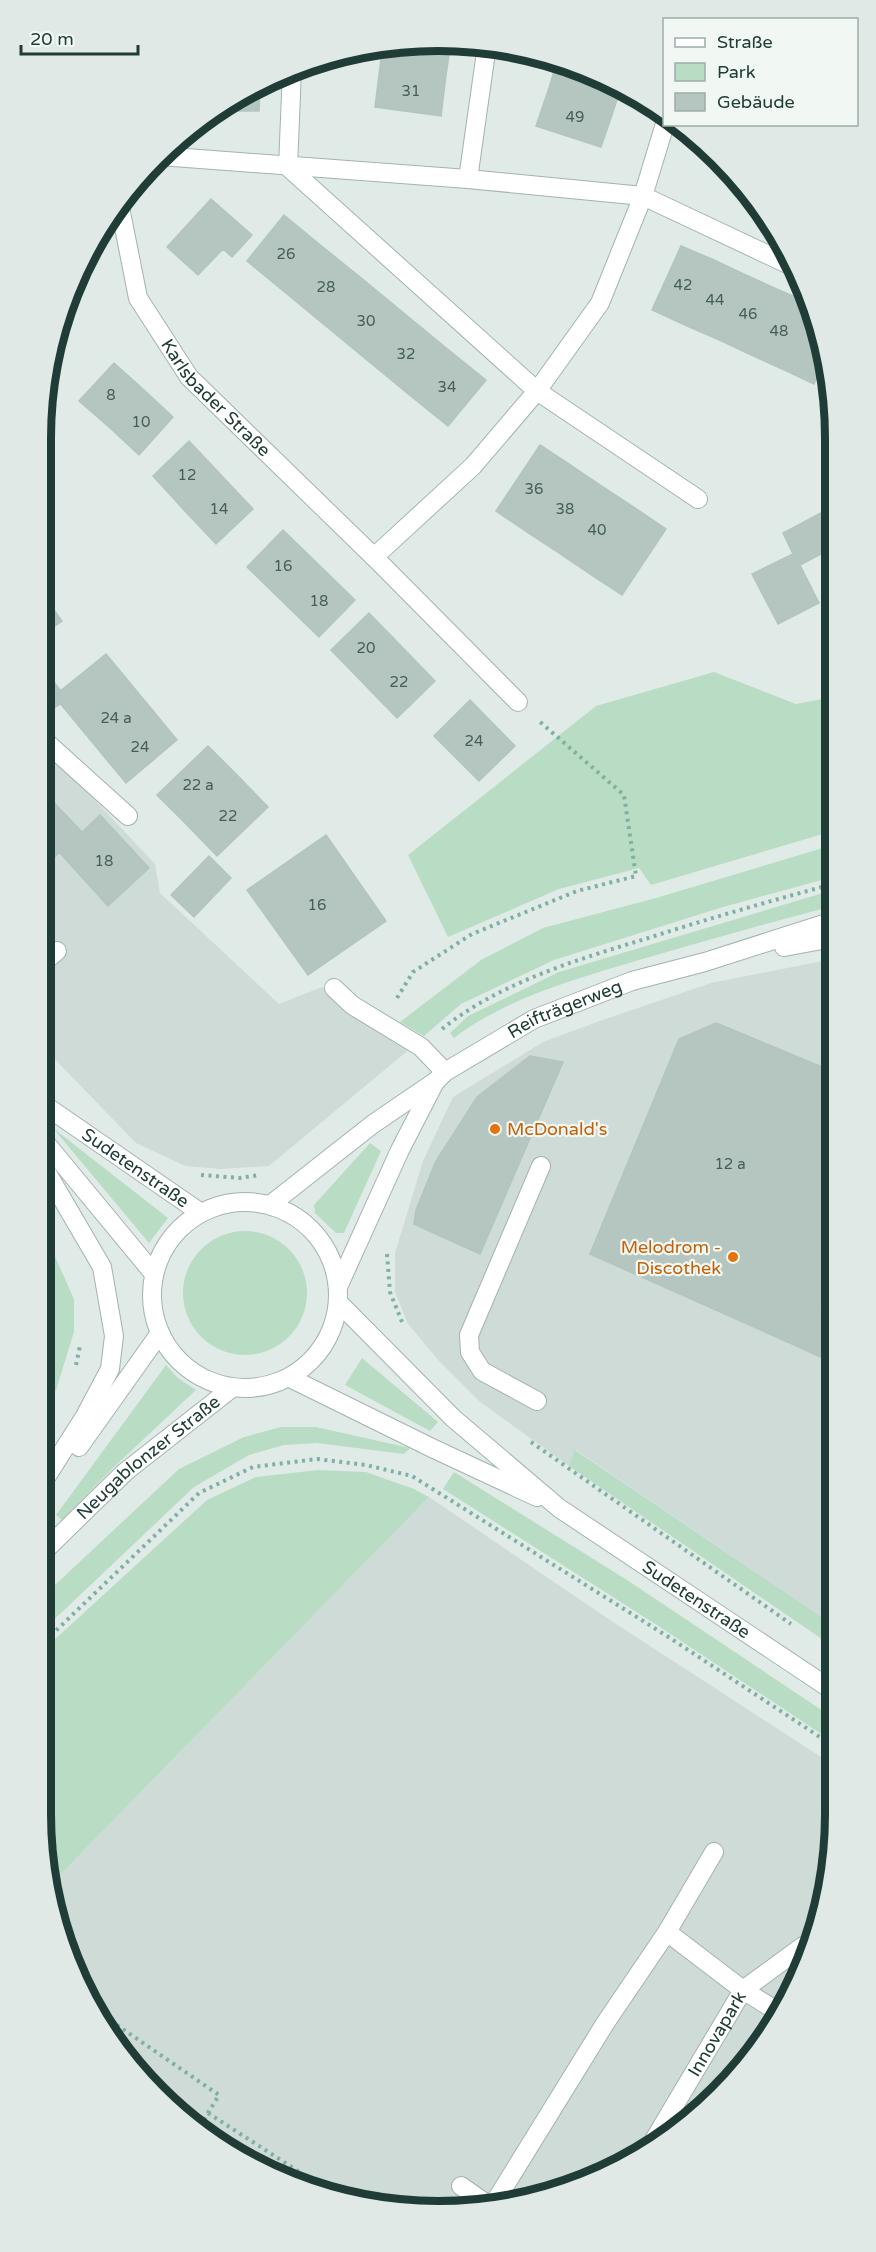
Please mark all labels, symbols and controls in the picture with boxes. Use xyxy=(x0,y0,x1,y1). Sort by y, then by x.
scale bar xyxy=(21,18,138,56)
legend xyxy=(663,18,858,126)
text: 20 m xyxy=(30,28,74,50)
text: Straße xyxy=(717,31,773,53)
text: Park xyxy=(717,61,756,83)
house number: 31 xyxy=(402,82,420,100)
text: Gebäude xyxy=(717,91,795,113)
house number: 49 xyxy=(566,108,584,126)
house number: 26 xyxy=(277,245,295,263)
house number: 42 xyxy=(674,276,692,294)
house number: 28 xyxy=(317,278,335,296)
house number: 44 xyxy=(706,291,724,309)
house number: 46 xyxy=(739,305,757,323)
house number: 30 xyxy=(357,312,375,330)
house number: 48 xyxy=(770,322,788,340)
street label: Karlsbader Straße xyxy=(156,335,275,461)
house number: 32 xyxy=(397,345,415,363)
house number: 34 xyxy=(438,378,456,396)
house number: 8 xyxy=(106,386,116,404)
house number: 10 xyxy=(132,413,150,431)
house number: 12 xyxy=(178,466,196,484)
house number: 36 xyxy=(525,480,543,498)
house number: 14 xyxy=(210,500,228,518)
house number: 38 xyxy=(556,500,574,518)
house number: 40 xyxy=(588,521,606,539)
house number: 16 xyxy=(274,557,292,575)
house number: 18 xyxy=(310,592,328,610)
house number: 20 xyxy=(357,639,375,657)
house number: 22 xyxy=(390,673,408,691)
house number: 24 a xyxy=(100,709,132,727)
house number: 24 xyxy=(465,732,483,750)
house number: 24 xyxy=(131,738,149,756)
house number: 22 a xyxy=(182,776,214,794)
house number: 22 xyxy=(219,807,237,825)
house number: 18 xyxy=(95,852,113,870)
house number: 16 xyxy=(308,896,326,914)
street label: Reifträgerweg xyxy=(504,975,625,1043)
place label: McDonald's xyxy=(507,1118,607,1140)
marker: McDonald's xyxy=(488,1122,502,1136)
street label: Sudetenstraße xyxy=(78,1123,193,1212)
house number: 12 a xyxy=(714,1155,746,1173)
place label: Melodrom - Discothek xyxy=(621,1236,721,1279)
marker: Melodrom - Discothek xyxy=(726,1250,740,1264)
street label: Neugablonzer Straße xyxy=(72,1391,224,1524)
street label: Sudetenstraße xyxy=(638,1556,754,1643)
street label: Innovapark xyxy=(683,1987,751,2081)

